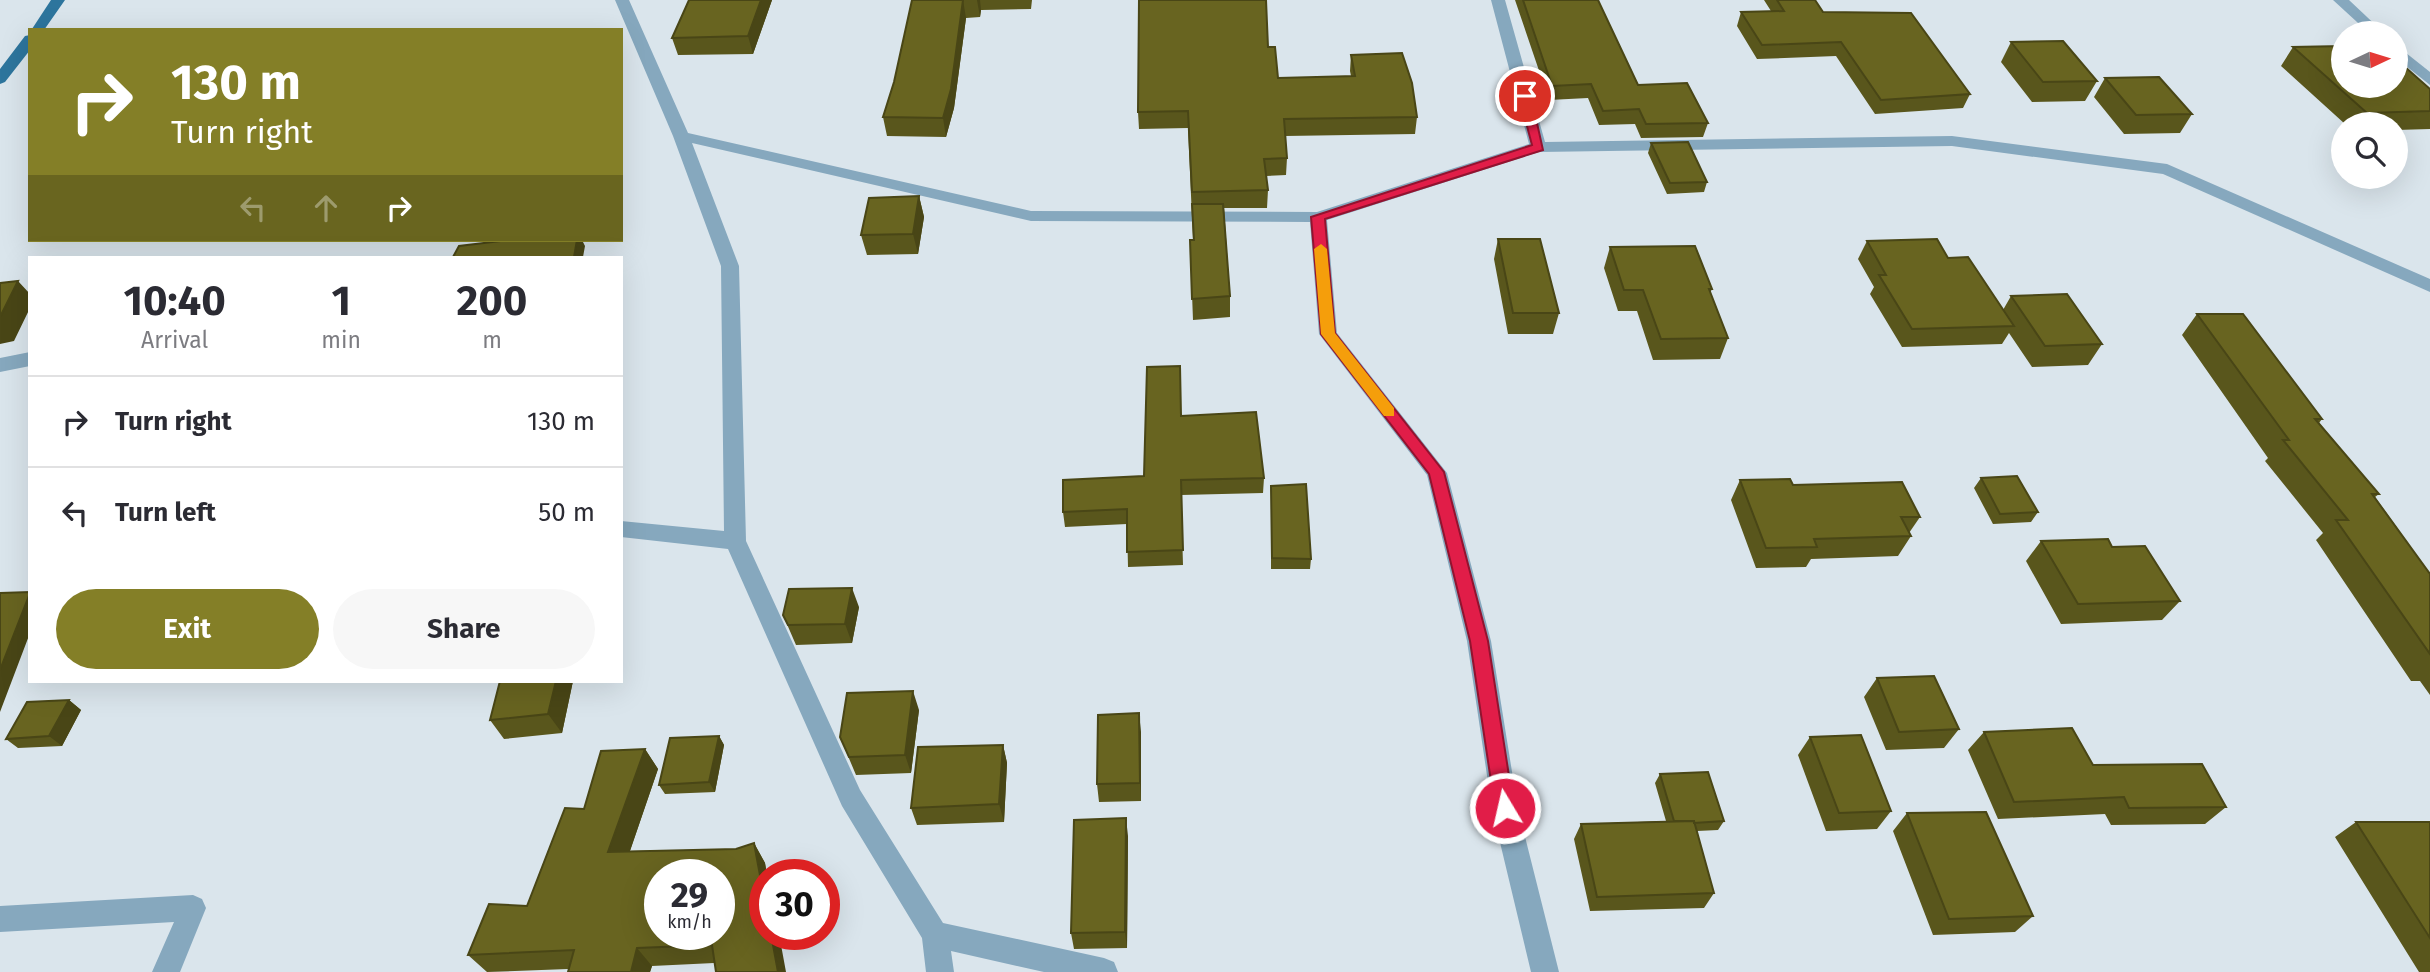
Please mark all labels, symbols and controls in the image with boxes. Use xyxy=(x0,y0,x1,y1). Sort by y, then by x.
north arrow xyxy=(2331,21,2408,98)
map controls xyxy=(2331,21,2408,189)
text: 130 m xyxy=(171,53,301,112)
icon: right xyxy=(56,56,147,147)
pin xyxy=(1495,66,1555,126)
icon: arrive xyxy=(1506,77,1544,115)
button: search xyxy=(2331,112,2408,189)
text: Turn right xyxy=(171,113,313,151)
icon: left xyxy=(234,189,272,227)
icon: ahead xyxy=(307,189,345,227)
icon: right xyxy=(380,189,418,227)
text: 10:40 xyxy=(124,276,226,326)
text: 1 xyxy=(331,276,351,326)
text: 200 xyxy=(457,276,527,326)
text: Arrival xyxy=(141,326,208,354)
text: min xyxy=(321,326,361,354)
text: m xyxy=(482,326,502,354)
icon: right xyxy=(56,403,94,441)
text: Turn right xyxy=(115,406,232,437)
text: 130 m xyxy=(527,406,595,437)
icon: left xyxy=(56,494,94,532)
text: Turn left xyxy=(115,497,216,528)
text: 50 m xyxy=(538,497,595,528)
button: Exit xyxy=(56,589,319,669)
button: Share xyxy=(333,589,595,669)
position arrow xyxy=(1468,771,1542,845)
speed limit sign: 30 xyxy=(749,859,840,950)
text: 29 xyxy=(671,874,708,916)
text: km/h xyxy=(667,911,712,933)

